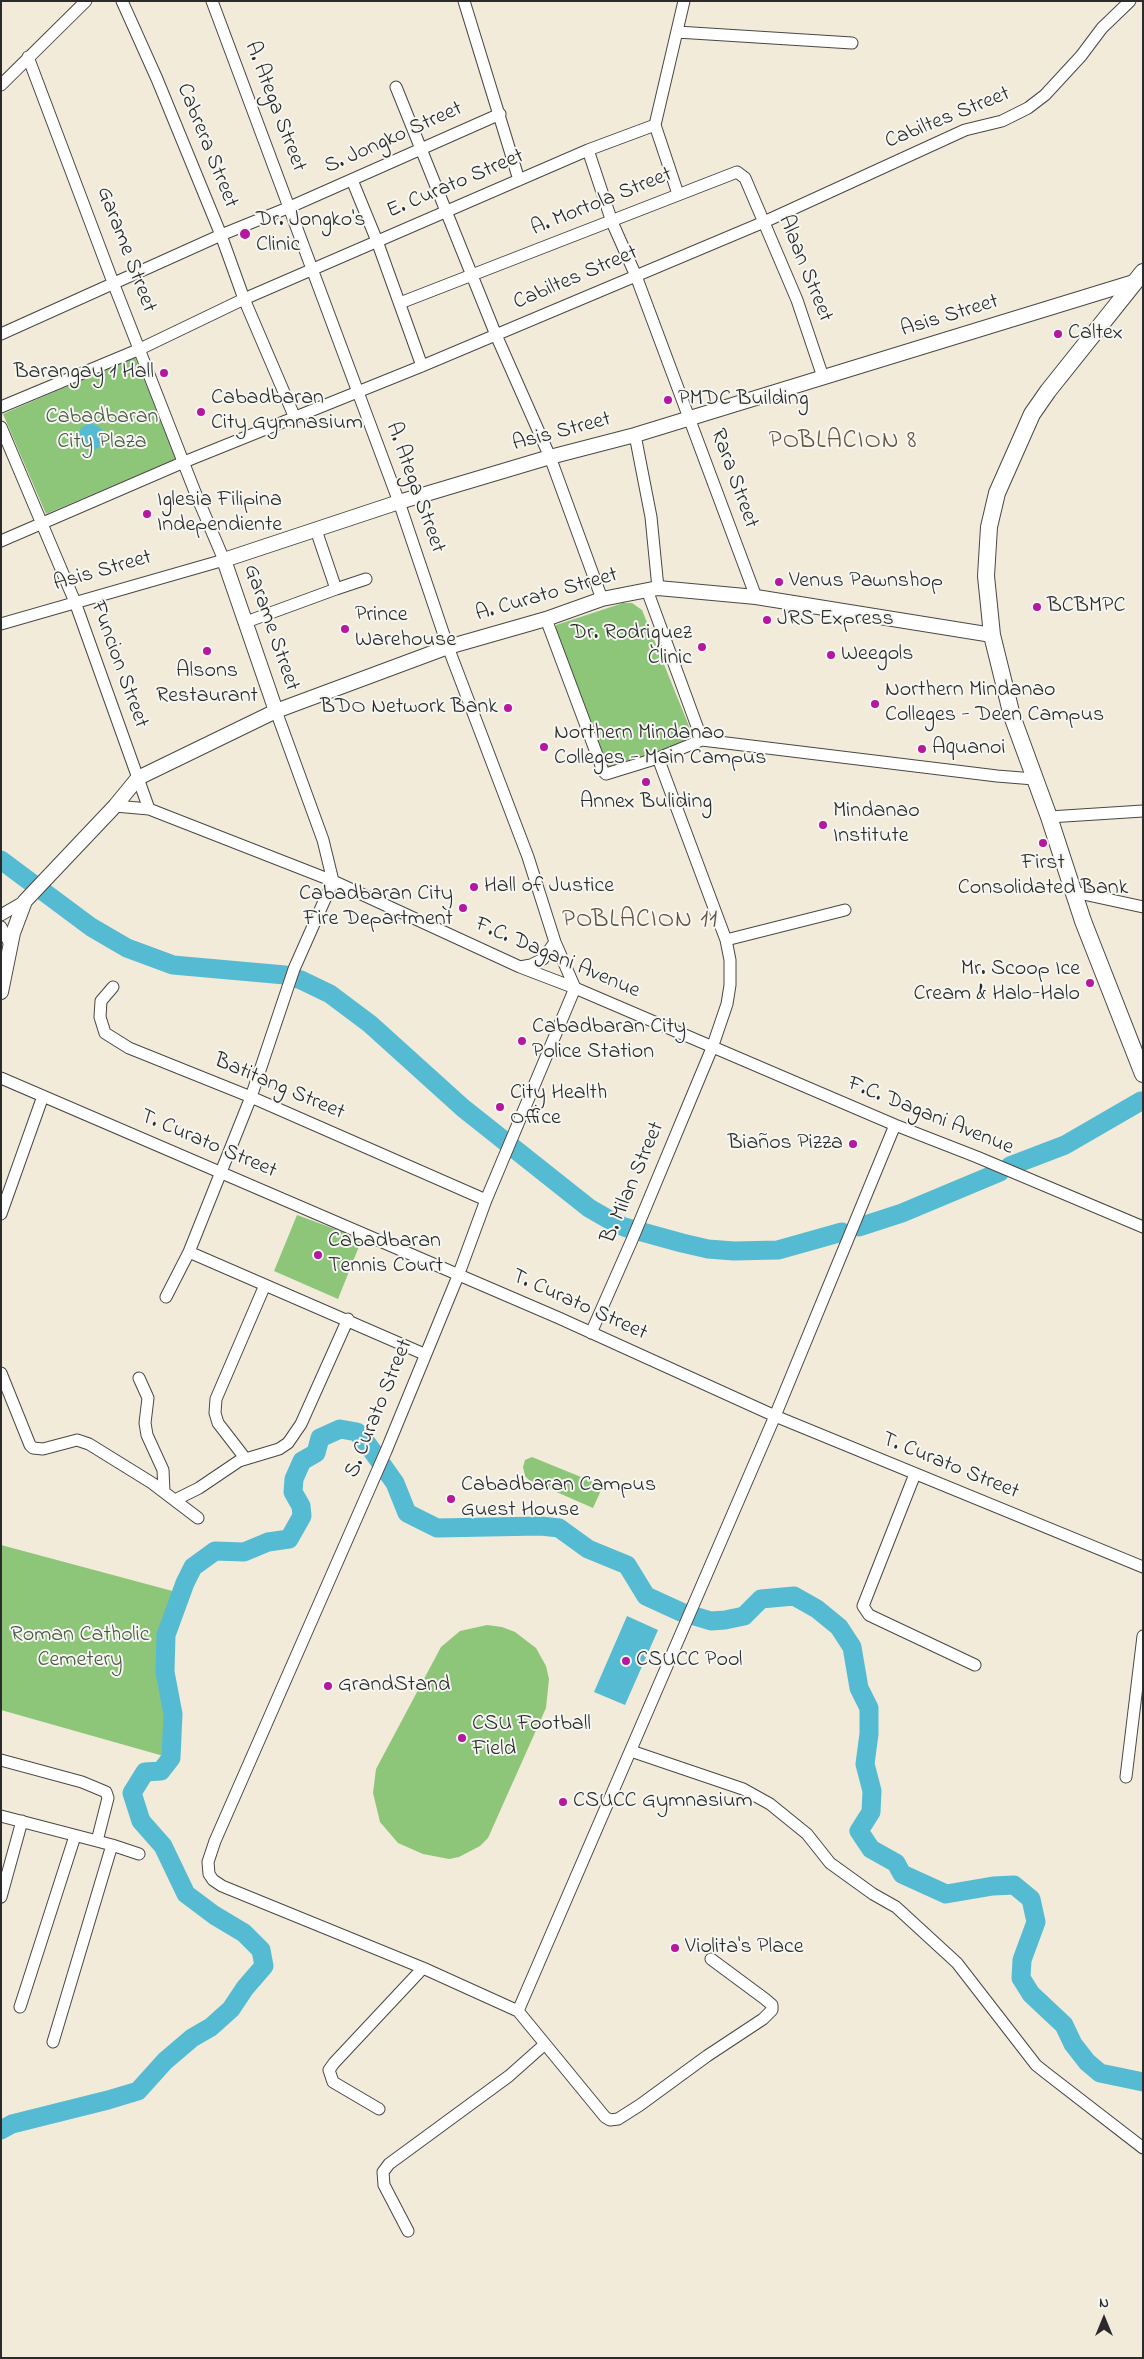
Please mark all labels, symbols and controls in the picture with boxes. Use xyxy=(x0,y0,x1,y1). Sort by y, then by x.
street label: A. Atega Street xyxy=(237,38,311,176)
street label: Cabrera Street xyxy=(169,80,243,212)
street label: Cabiltes Street xyxy=(882,82,1014,156)
street label: S. Jongko Street xyxy=(321,97,467,181)
street label: E. Curato Street xyxy=(383,144,529,226)
street label: A. Mortola Street xyxy=(528,163,676,243)
street label: Garame Street xyxy=(89,184,161,316)
place label: Dr. Jongko's Clinic xyxy=(256,208,366,260)
street label: Alaan Street xyxy=(771,212,837,326)
marker: Dr. Jongko's Clinic xyxy=(238,227,252,241)
street label: Cabiltes Street xyxy=(510,241,642,317)
street label: Asis Street xyxy=(898,290,1002,344)
place label: Caltex xyxy=(1068,321,1123,347)
marker: Caltex xyxy=(1052,328,1064,340)
place label: Barangay 1 Hall xyxy=(14,360,154,386)
marker: Barangay 1 Hall xyxy=(158,367,170,379)
place label: Cabadbaran City Gymnasium xyxy=(211,386,363,438)
place label: PMDC Building xyxy=(678,387,809,413)
marker: PMDC Building xyxy=(662,394,674,406)
park label: Cabadbaran City Plaza xyxy=(46,405,158,456)
marker: Cabadbaran City Gymnasium xyxy=(195,406,207,418)
street label: Asis Street xyxy=(510,407,614,459)
street label: A. Atega Street xyxy=(378,419,450,557)
street label: Rara Street xyxy=(703,426,763,532)
district label: POBLACION 8 xyxy=(767,428,919,458)
place label: Iglesia Filipina Independiente xyxy=(157,488,282,540)
marker: Iglesia Filipina Independiente xyxy=(141,508,153,520)
street label: Asis Street xyxy=(51,545,155,599)
street label: Garame Street xyxy=(236,561,304,695)
street label: A. Curato Street xyxy=(473,563,621,629)
place label: Venus Pawnshop xyxy=(789,569,943,595)
marker: Venus Pawnshop xyxy=(773,576,785,588)
place label: BCBMPC xyxy=(1047,594,1126,620)
street label: Funcion Street xyxy=(83,598,153,732)
marker: BCBMPC xyxy=(1031,601,1043,613)
place label: Prince Warehouse xyxy=(355,603,456,654)
place label: JRS Express xyxy=(777,607,894,633)
marker: JRS Express xyxy=(761,614,773,626)
place label: Dr. Rodriguez Clinic xyxy=(571,621,692,672)
marker: Prince Warehouse xyxy=(339,623,351,635)
marker: Dr. Rodriguez Clinic xyxy=(696,641,708,653)
place label: Weegols xyxy=(841,642,913,668)
marker: Alsons Restaurant xyxy=(201,645,213,657)
marker: Weegols xyxy=(825,649,837,661)
place label: Alsons Restaurant xyxy=(156,659,258,710)
place label: Northern Mindanao Colleges - Deen Campus xyxy=(885,678,1104,729)
place label: BDO Network Bank xyxy=(320,695,498,721)
marker: Northern Mindanao Colleges - Deen Campus xyxy=(869,698,881,710)
marker: BDO Network Bank xyxy=(502,702,514,714)
place label: Northern Mindanao Colleges - Main Campus xyxy=(554,721,767,772)
place label: Aquanoi xyxy=(932,736,1005,762)
marker: Northern Mindanao Colleges - Main Campus xyxy=(538,741,550,753)
marker: Aquanoi xyxy=(916,743,928,755)
marker: Annex Buliding xyxy=(640,776,652,788)
place label: Annex Buliding xyxy=(580,790,712,816)
place label: Mindanao Institute xyxy=(833,799,920,850)
marker: Mindanao Institute xyxy=(817,819,829,831)
marker: First Consolidated Bank xyxy=(1037,837,1049,849)
place label: First Consolidated Bank xyxy=(958,851,1128,902)
place label: Hall of Justice xyxy=(484,874,614,900)
marker: Hall of Justice xyxy=(468,881,480,893)
place label: Cabadbaran City Fire Department xyxy=(299,882,453,934)
marker: Cabadbaran City Fire Department xyxy=(457,902,469,914)
district label: POBLACION 11 xyxy=(560,907,720,937)
street label: F.C. Dagani Avenue xyxy=(471,912,643,1006)
place label: Mr. Scoop Ice Cream & Halo-Halo xyxy=(913,957,1080,1008)
marker: Mr. Scoop Ice Cream & Halo-Halo xyxy=(1084,977,1096,989)
place label: Cabadbaran City Police Station xyxy=(532,1015,686,1066)
marker: Cabadbaran City Police Station xyxy=(516,1035,528,1047)
street label: Batitang Street xyxy=(210,1049,348,1127)
street label: F.C. Dagani Avenue xyxy=(843,1072,1017,1162)
place label: City Health Office xyxy=(510,1081,607,1132)
marker: City Health Office xyxy=(494,1101,506,1113)
street label: T. Curato Street xyxy=(136,1104,280,1186)
street label: B. Milan Street xyxy=(597,1118,671,1248)
place label: Biaños Pizza xyxy=(728,1131,843,1157)
marker: Biaños Pizza xyxy=(847,1138,859,1150)
place label: Cabadbaran Tennis Court xyxy=(328,1229,443,1280)
marker: Cabadbaran Tennis Court xyxy=(312,1249,324,1261)
street label: T. Curato Street xyxy=(507,1264,651,1348)
street label: S. Curato Street xyxy=(340,1336,420,1482)
street label: T. Curato Street xyxy=(878,1427,1022,1507)
place label: Cabadbaran Campus Guest House xyxy=(461,1473,656,1524)
marker: Cabadbaran Campus Guest House xyxy=(445,1493,457,1505)
park label: Roman Catholic Cemetery xyxy=(11,1623,149,1674)
place label: CSUCC Pool xyxy=(636,1648,742,1674)
marker: CSUCC Pool xyxy=(620,1655,632,1667)
place label: GrandStand xyxy=(338,1673,450,1699)
marker: GrandStand xyxy=(322,1680,334,1692)
place label: CSU Football Field xyxy=(472,1712,591,1764)
marker: CSU Football Field xyxy=(456,1732,468,1744)
place label: CSUCC Gymnasium xyxy=(573,1789,753,1815)
marker: CSUCC Gymnasium xyxy=(557,1796,569,1808)
place label: Violita's Place xyxy=(685,1935,804,1961)
marker: Violita's Place xyxy=(669,1942,681,1954)
text: N xyxy=(1099,2293,1109,2314)
north arrow xyxy=(1079,2294,1129,2344)

